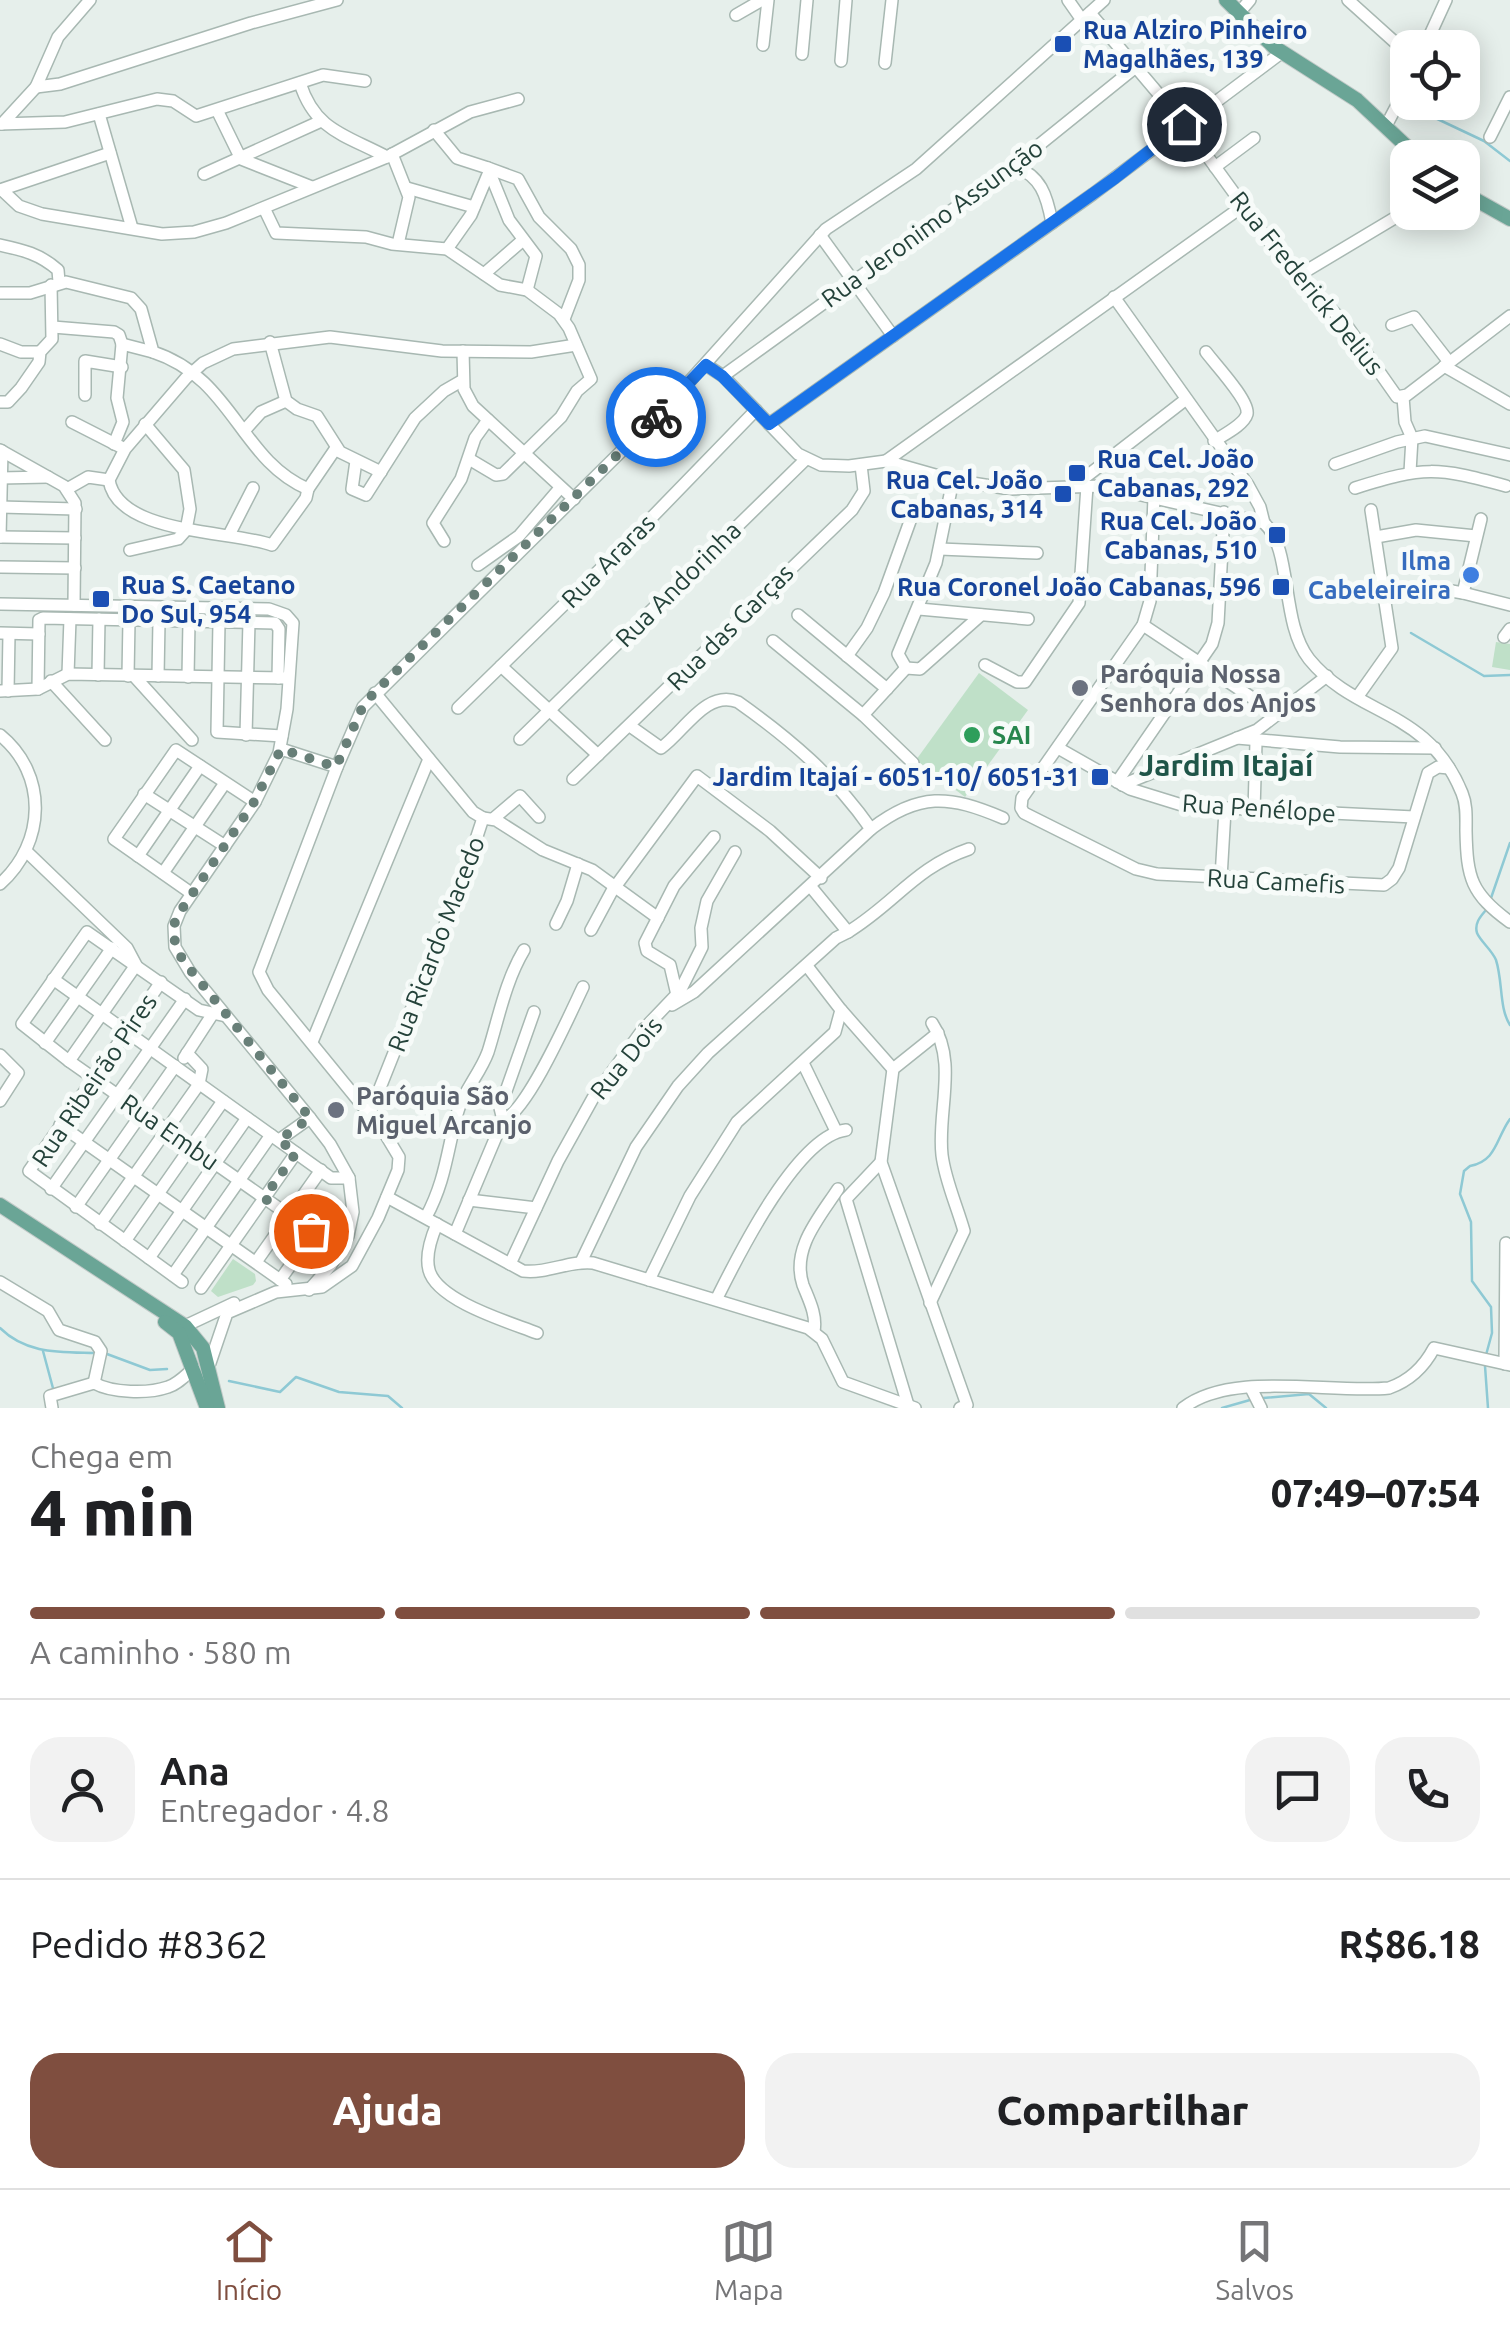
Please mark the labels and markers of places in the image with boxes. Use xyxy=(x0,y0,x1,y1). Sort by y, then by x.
place label: Rua Alziro Pinheiro Magalhães, 139 xyxy=(1083,16,1308,73)
marker: Rua Alziro Pinheiro Magalhães, 139 xyxy=(1052,33,1074,55)
pin xyxy=(1142,82,1227,167)
place label: Rua Cel. João Cabanas, 292 xyxy=(1097,445,1254,502)
marker: Rua Cel. João Cabanas, 292 xyxy=(1066,462,1088,484)
place label: Rua Cel. João Cabanas, 314 xyxy=(886,466,1043,523)
marker: Rua Cel. João Cabanas, 314 xyxy=(1052,483,1074,505)
place label: Rua Cel. João Cabanas, 510 xyxy=(1100,507,1257,564)
marker: Rua Cel. João Cabanas, 510 xyxy=(1266,524,1288,546)
place label: Ilma Cabeleireira xyxy=(1308,547,1451,604)
marker: Ilma Cabeleireira xyxy=(1460,564,1482,586)
place label: Rua S. Caetano Do Sul, 954 xyxy=(121,571,296,628)
place label: Rua Coronel João Cabanas, 596 xyxy=(897,573,1261,601)
marker: Rua Coronel João Cabanas, 596 xyxy=(1270,576,1292,598)
marker: Rua S. Caetano Do Sul, 954 xyxy=(90,588,112,610)
place label: Paróquia Nossa Senhora dos Anjos xyxy=(1100,660,1316,717)
marker: Paróquia Nossa Senhora dos Anjos xyxy=(1069,677,1091,699)
place label: SAI xyxy=(992,721,1031,749)
marker: SAI xyxy=(961,724,983,746)
place label: Jardim Itajaí - 6051-10/ 6051-31 xyxy=(713,763,1080,791)
marker: Jardim Itajaí - 6051-10/ 6051-31 xyxy=(1089,766,1111,788)
place label: Paróquia São Miguel Arcanjo xyxy=(356,1082,532,1139)
marker: Paróquia São Miguel Arcanjo xyxy=(325,1099,347,1121)
pin xyxy=(269,1189,354,1274)

